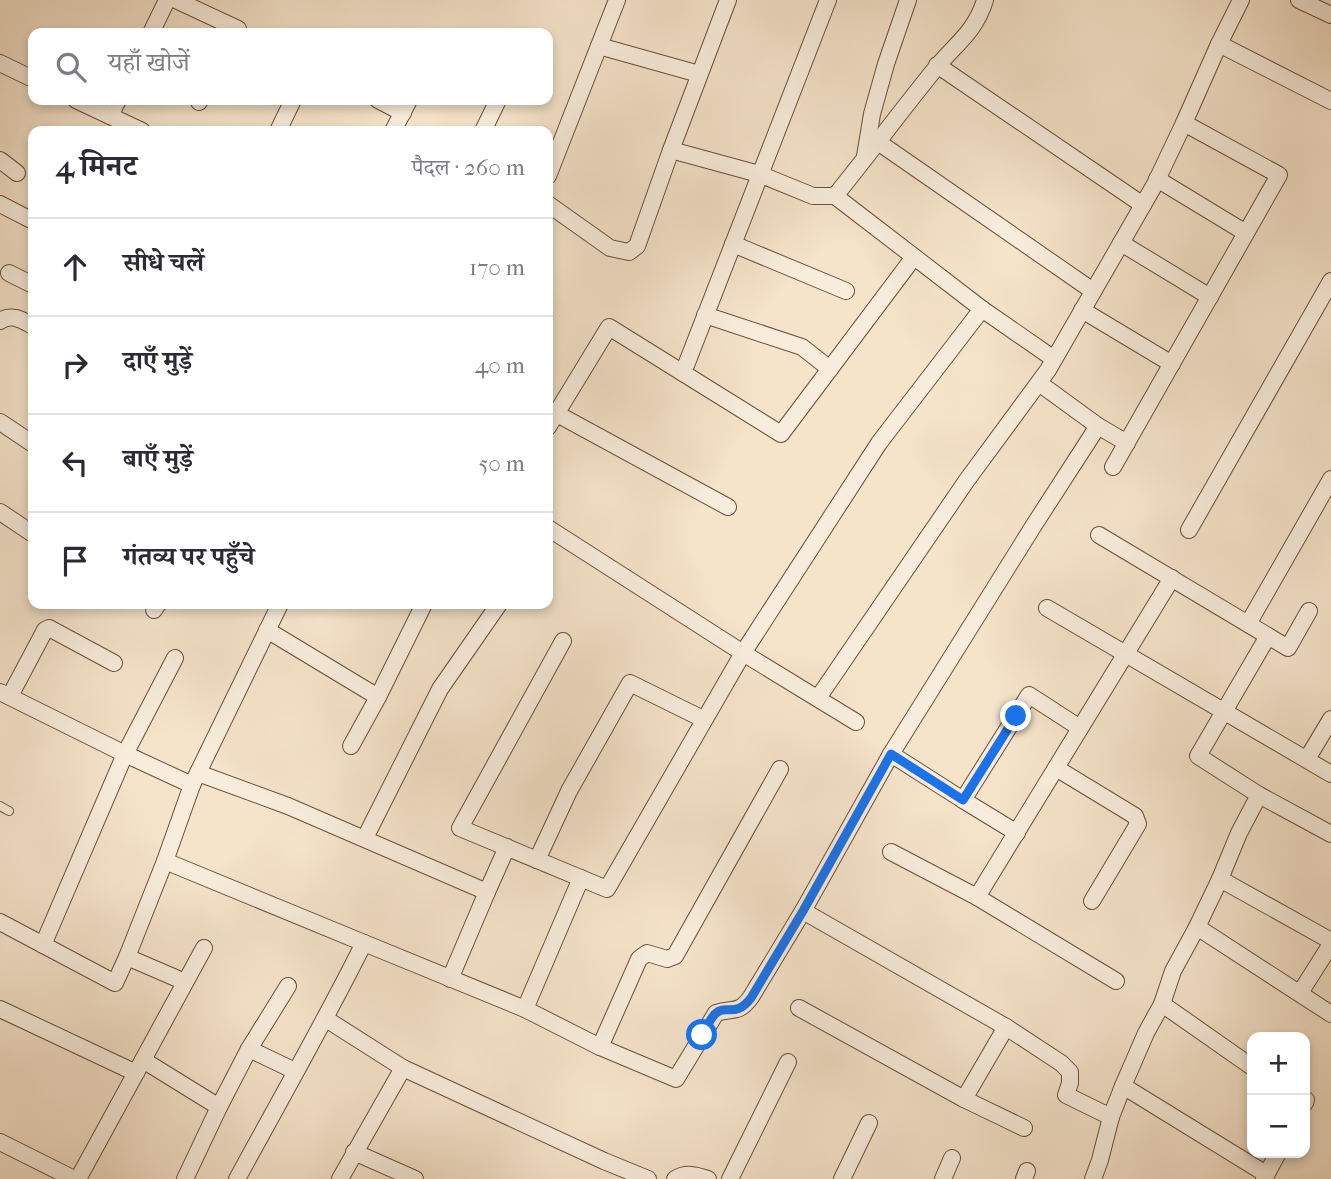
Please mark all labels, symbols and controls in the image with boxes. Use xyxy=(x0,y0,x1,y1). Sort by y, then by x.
search box xyxy=(28,28,553,105)
text: यहाँ खोजें xyxy=(108,47,190,78)
icon: search xyxy=(52,48,90,86)
text: 4 मिनट xyxy=(56,149,137,184)
text: पैदल · 260 m xyxy=(412,154,525,181)
text: सीधे चलें xyxy=(123,247,204,278)
icon: ahead xyxy=(56,248,94,286)
text: 170 m xyxy=(469,254,525,281)
text: दाएँ मुड़ें xyxy=(123,345,192,376)
icon: right xyxy=(56,346,94,384)
text: 40 m xyxy=(475,352,525,379)
text: बाएँ मुड़ें xyxy=(123,443,193,474)
icon: left xyxy=(56,444,94,482)
text: 50 m xyxy=(478,450,525,477)
text: गंतव्य पर पहुँचे xyxy=(123,541,254,572)
icon: arrive xyxy=(56,542,94,580)
route end xyxy=(1000,700,1031,731)
route start xyxy=(686,1019,717,1050)
map controls xyxy=(1247,1032,1310,1158)
button: + xyxy=(1247,1032,1310,1095)
button: − xyxy=(1247,1095,1310,1158)

